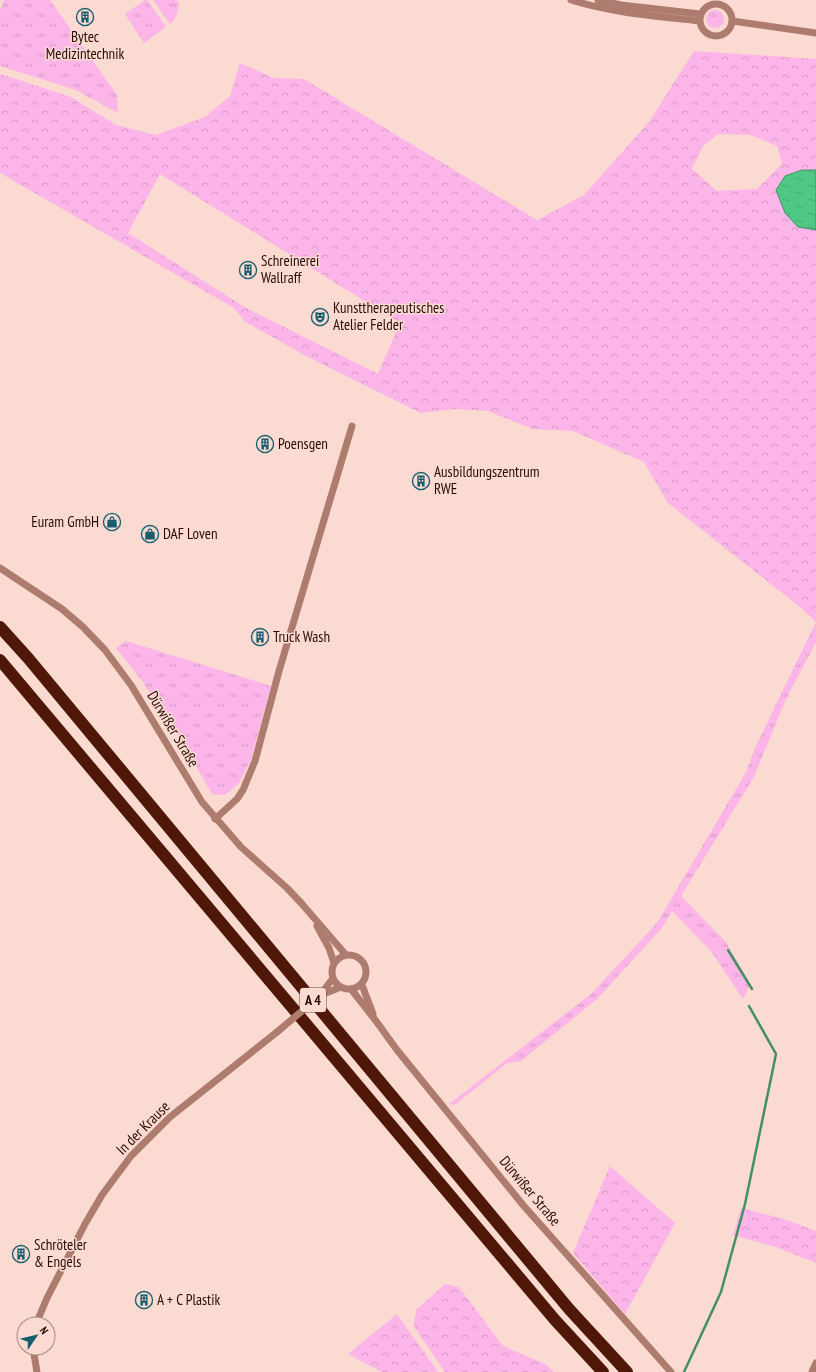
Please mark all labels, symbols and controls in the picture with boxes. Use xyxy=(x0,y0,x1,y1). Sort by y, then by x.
building icon: Bytec Medizintechnik xyxy=(75,7,95,27)
place label: Bytec Medizintechnik xyxy=(46,27,124,63)
place label: Schreinerei Wallraff xyxy=(261,251,319,287)
building icon: Schreinerei Wallraff xyxy=(238,260,258,280)
place label: Kunsttherapeutisches Atelier Felder xyxy=(333,298,444,334)
theatre icon: Kunsttherapeutisches Atelier Felder xyxy=(310,307,330,327)
building icon: Poensgen xyxy=(255,434,275,454)
place label: Poensgen xyxy=(278,434,328,453)
place label: Ausbildungszentrum RWE xyxy=(434,462,540,498)
building icon: Ausbildungszentrum RWE xyxy=(411,471,431,491)
place label: Euram GmbH xyxy=(31,512,99,531)
shop icon: Euram GmbH xyxy=(102,512,122,532)
shop icon: DAF Loven xyxy=(140,524,160,544)
place label: DAF Loven xyxy=(163,524,218,543)
building icon: Truck Wash xyxy=(250,627,270,647)
place label: Truck Wash xyxy=(273,627,330,646)
street label: Dürwißer Straße xyxy=(143,687,204,770)
road number: A 4 xyxy=(300,988,326,1012)
street label: In der Krause xyxy=(112,1097,173,1158)
street label: Dürwißer Straße xyxy=(496,1152,565,1230)
place label: Schröteler & Engels xyxy=(34,1235,88,1271)
building icon: Schröteler & Engels xyxy=(11,1244,31,1264)
building icon: A + C Plastik xyxy=(134,1290,154,1310)
place label: A + C Plastik xyxy=(157,1290,220,1309)
north arrow xyxy=(16,1316,56,1356)
text: N xyxy=(37,1324,52,1337)

